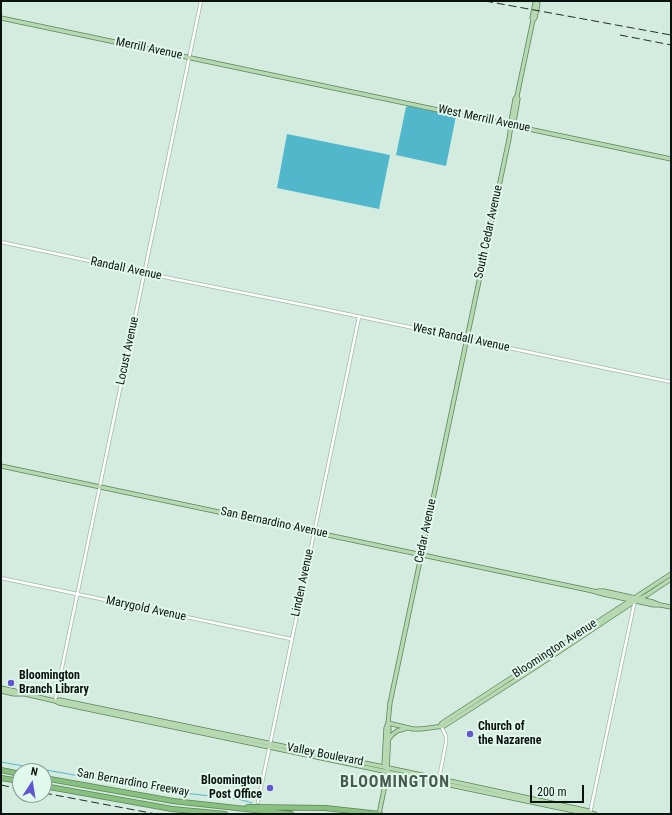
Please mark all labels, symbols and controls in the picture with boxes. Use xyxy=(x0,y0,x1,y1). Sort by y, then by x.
street label: Merrill Avenue xyxy=(114,35,184,63)
street label: West Merrill Avenue xyxy=(437,102,531,136)
street label: South Cedar Avenue xyxy=(472,184,506,280)
street label: Randall Avenue xyxy=(89,254,163,284)
street label: Locust Avenue xyxy=(114,316,142,386)
street label: West Randall Avenue xyxy=(411,321,511,355)
street label: Cedar Avenue xyxy=(412,498,440,564)
street label: San Bernardino Avenue xyxy=(219,505,329,541)
street label: Linden Avenue xyxy=(289,548,317,618)
street label: Marygold Avenue xyxy=(105,593,187,625)
street label: Bloomington Avenue xyxy=(510,616,600,682)
place label: Bloomington Branch Library xyxy=(19,669,89,697)
marker: Bloomington Branch Library xyxy=(6,678,16,688)
place label: Church of the Nazarene xyxy=(478,720,541,748)
marker: Church of the Nazarene xyxy=(465,729,475,739)
street label: Valley Boulevard xyxy=(285,740,365,770)
north arrow xyxy=(12,763,52,803)
text: N xyxy=(30,765,39,779)
street label: San Bernardino Freeway xyxy=(76,766,190,800)
district label: BLOOMINGTON xyxy=(340,773,450,793)
place label: Bloomington Post Office xyxy=(201,774,262,802)
scale bar xyxy=(532,777,586,803)
marker: Bloomington Post Office xyxy=(265,783,275,793)
text: 200 m xyxy=(537,785,567,799)

